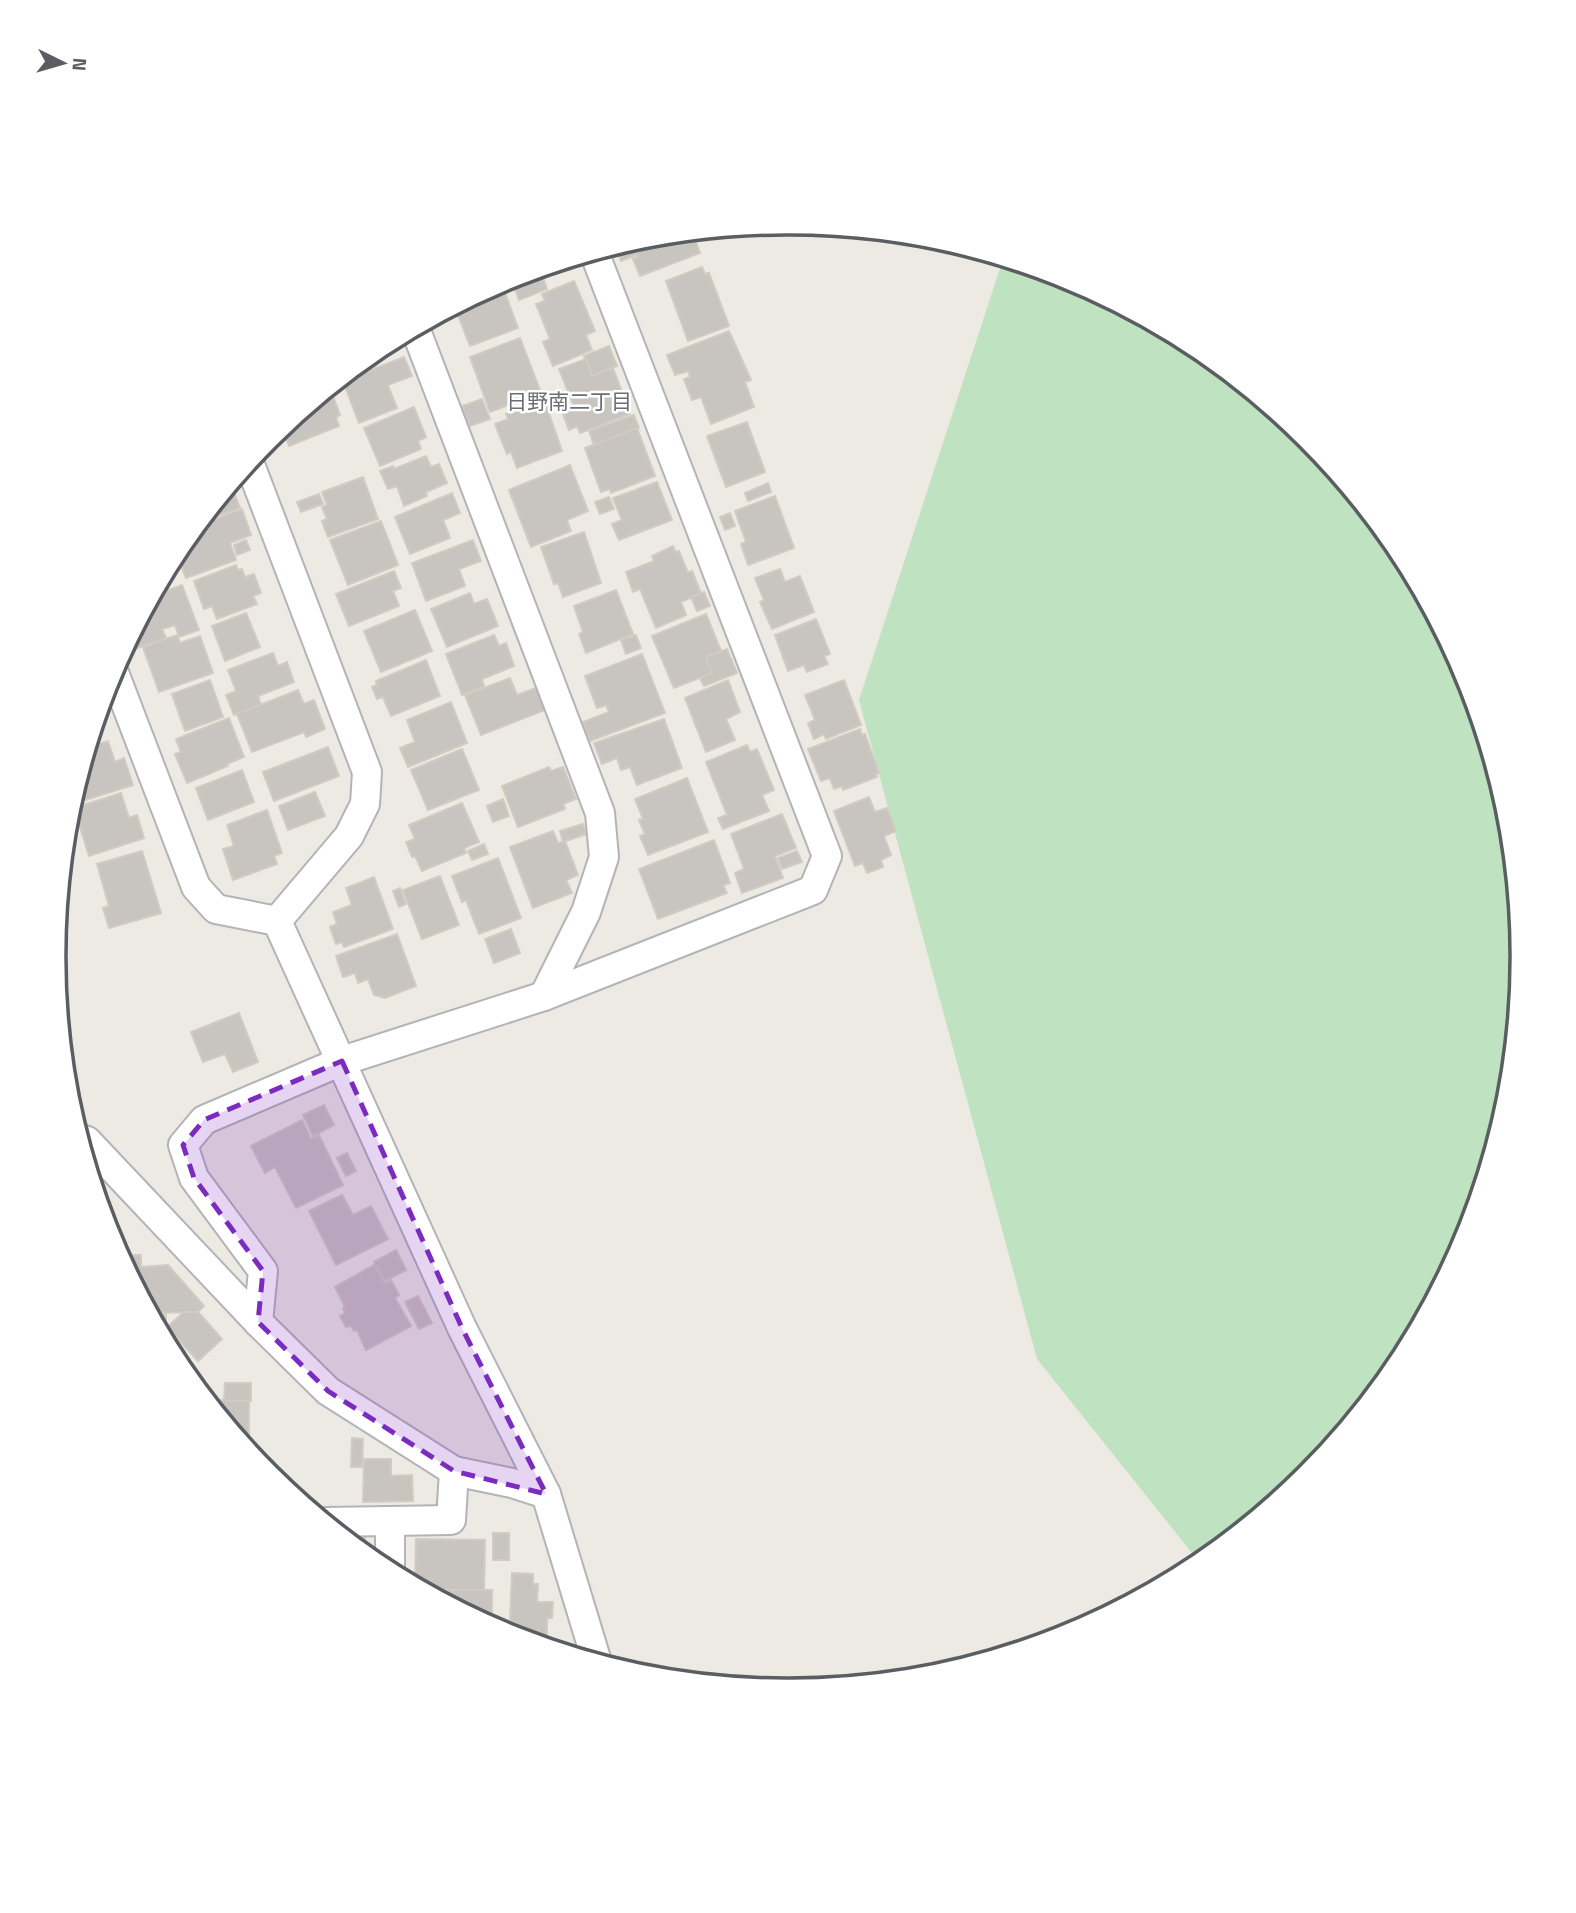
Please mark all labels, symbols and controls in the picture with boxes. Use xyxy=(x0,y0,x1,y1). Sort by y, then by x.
north arrow xyxy=(28,28,98,98)
text: N xyxy=(65,57,95,72)
district label: 日野南二丁目 xyxy=(506,385,632,417)

